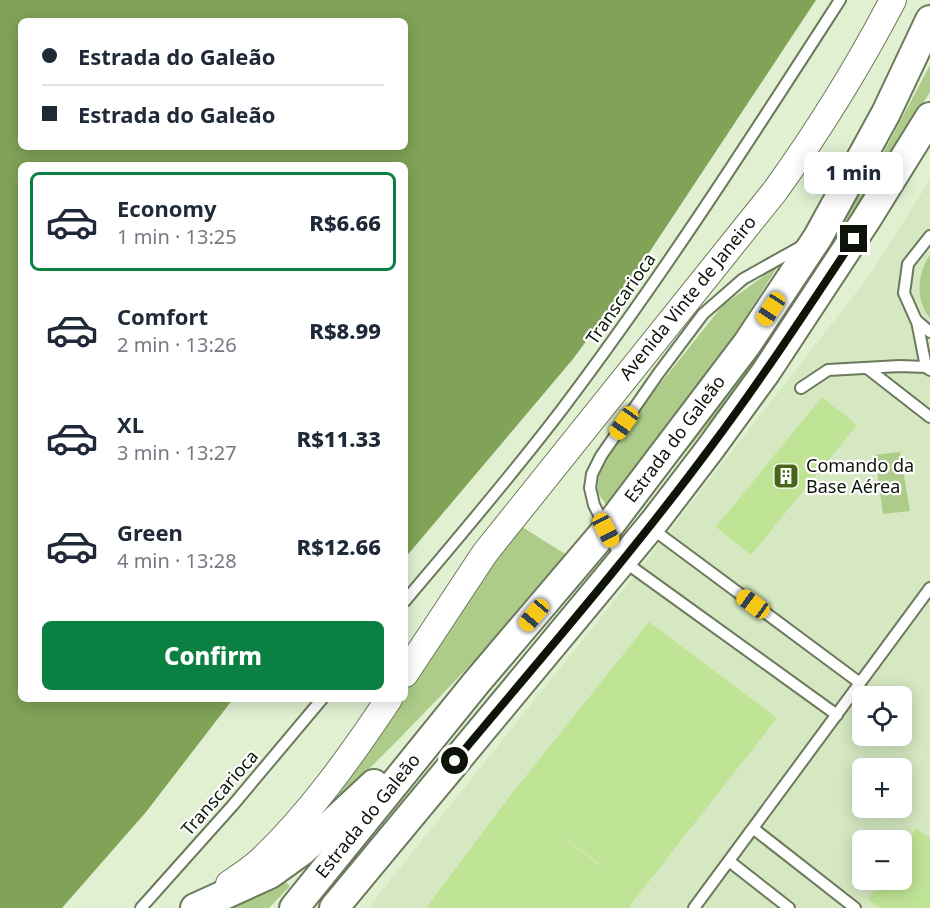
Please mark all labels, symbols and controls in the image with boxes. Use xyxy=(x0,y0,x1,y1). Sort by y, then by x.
text: Estrada do Galeão xyxy=(78,41,275,71)
text: Estrada do Galeão xyxy=(78,99,275,129)
callout: 1 min xyxy=(804,152,904,194)
text: 1 min xyxy=(826,159,881,186)
text: Economy xyxy=(117,193,216,223)
icon: car xyxy=(45,195,99,249)
text: R$6.66 xyxy=(309,207,381,237)
street label: Avenida Vinte de Janeiro xyxy=(613,210,761,385)
text: 1 min · 13:25 xyxy=(117,223,237,250)
route end xyxy=(840,225,867,252)
street label: Transcarioca xyxy=(580,248,661,349)
car xyxy=(754,289,788,329)
text: Comfort xyxy=(117,301,208,331)
icon: car xyxy=(45,303,99,357)
text: R$8.99 xyxy=(309,315,381,345)
text: 2 min · 13:26 xyxy=(117,331,237,358)
street label: Estrada do Galeão xyxy=(618,370,730,507)
car xyxy=(606,403,642,443)
text: XL xyxy=(117,409,144,439)
icon: car xyxy=(45,411,99,465)
text: R$11.33 xyxy=(297,423,381,453)
text: 3 min · 13:27 xyxy=(117,439,237,466)
place label: Comando da Base Aérea xyxy=(806,453,914,498)
building icon: Comando da Base Aérea xyxy=(771,461,801,491)
car xyxy=(590,510,622,550)
text: Green xyxy=(117,517,183,547)
icon: car xyxy=(45,519,99,573)
text: R$12.66 xyxy=(297,531,381,561)
text: 4 min · 13:28 xyxy=(117,547,237,574)
car xyxy=(733,586,773,622)
car xyxy=(516,595,552,635)
button: Confirm xyxy=(42,621,384,690)
map controls xyxy=(852,686,912,890)
button: locate xyxy=(852,686,912,746)
street label: Transcarioca xyxy=(175,744,263,840)
route start xyxy=(441,747,468,774)
street label: Estrada do Galeão xyxy=(310,748,425,883)
button: + xyxy=(852,758,912,818)
button: − xyxy=(852,830,912,890)

